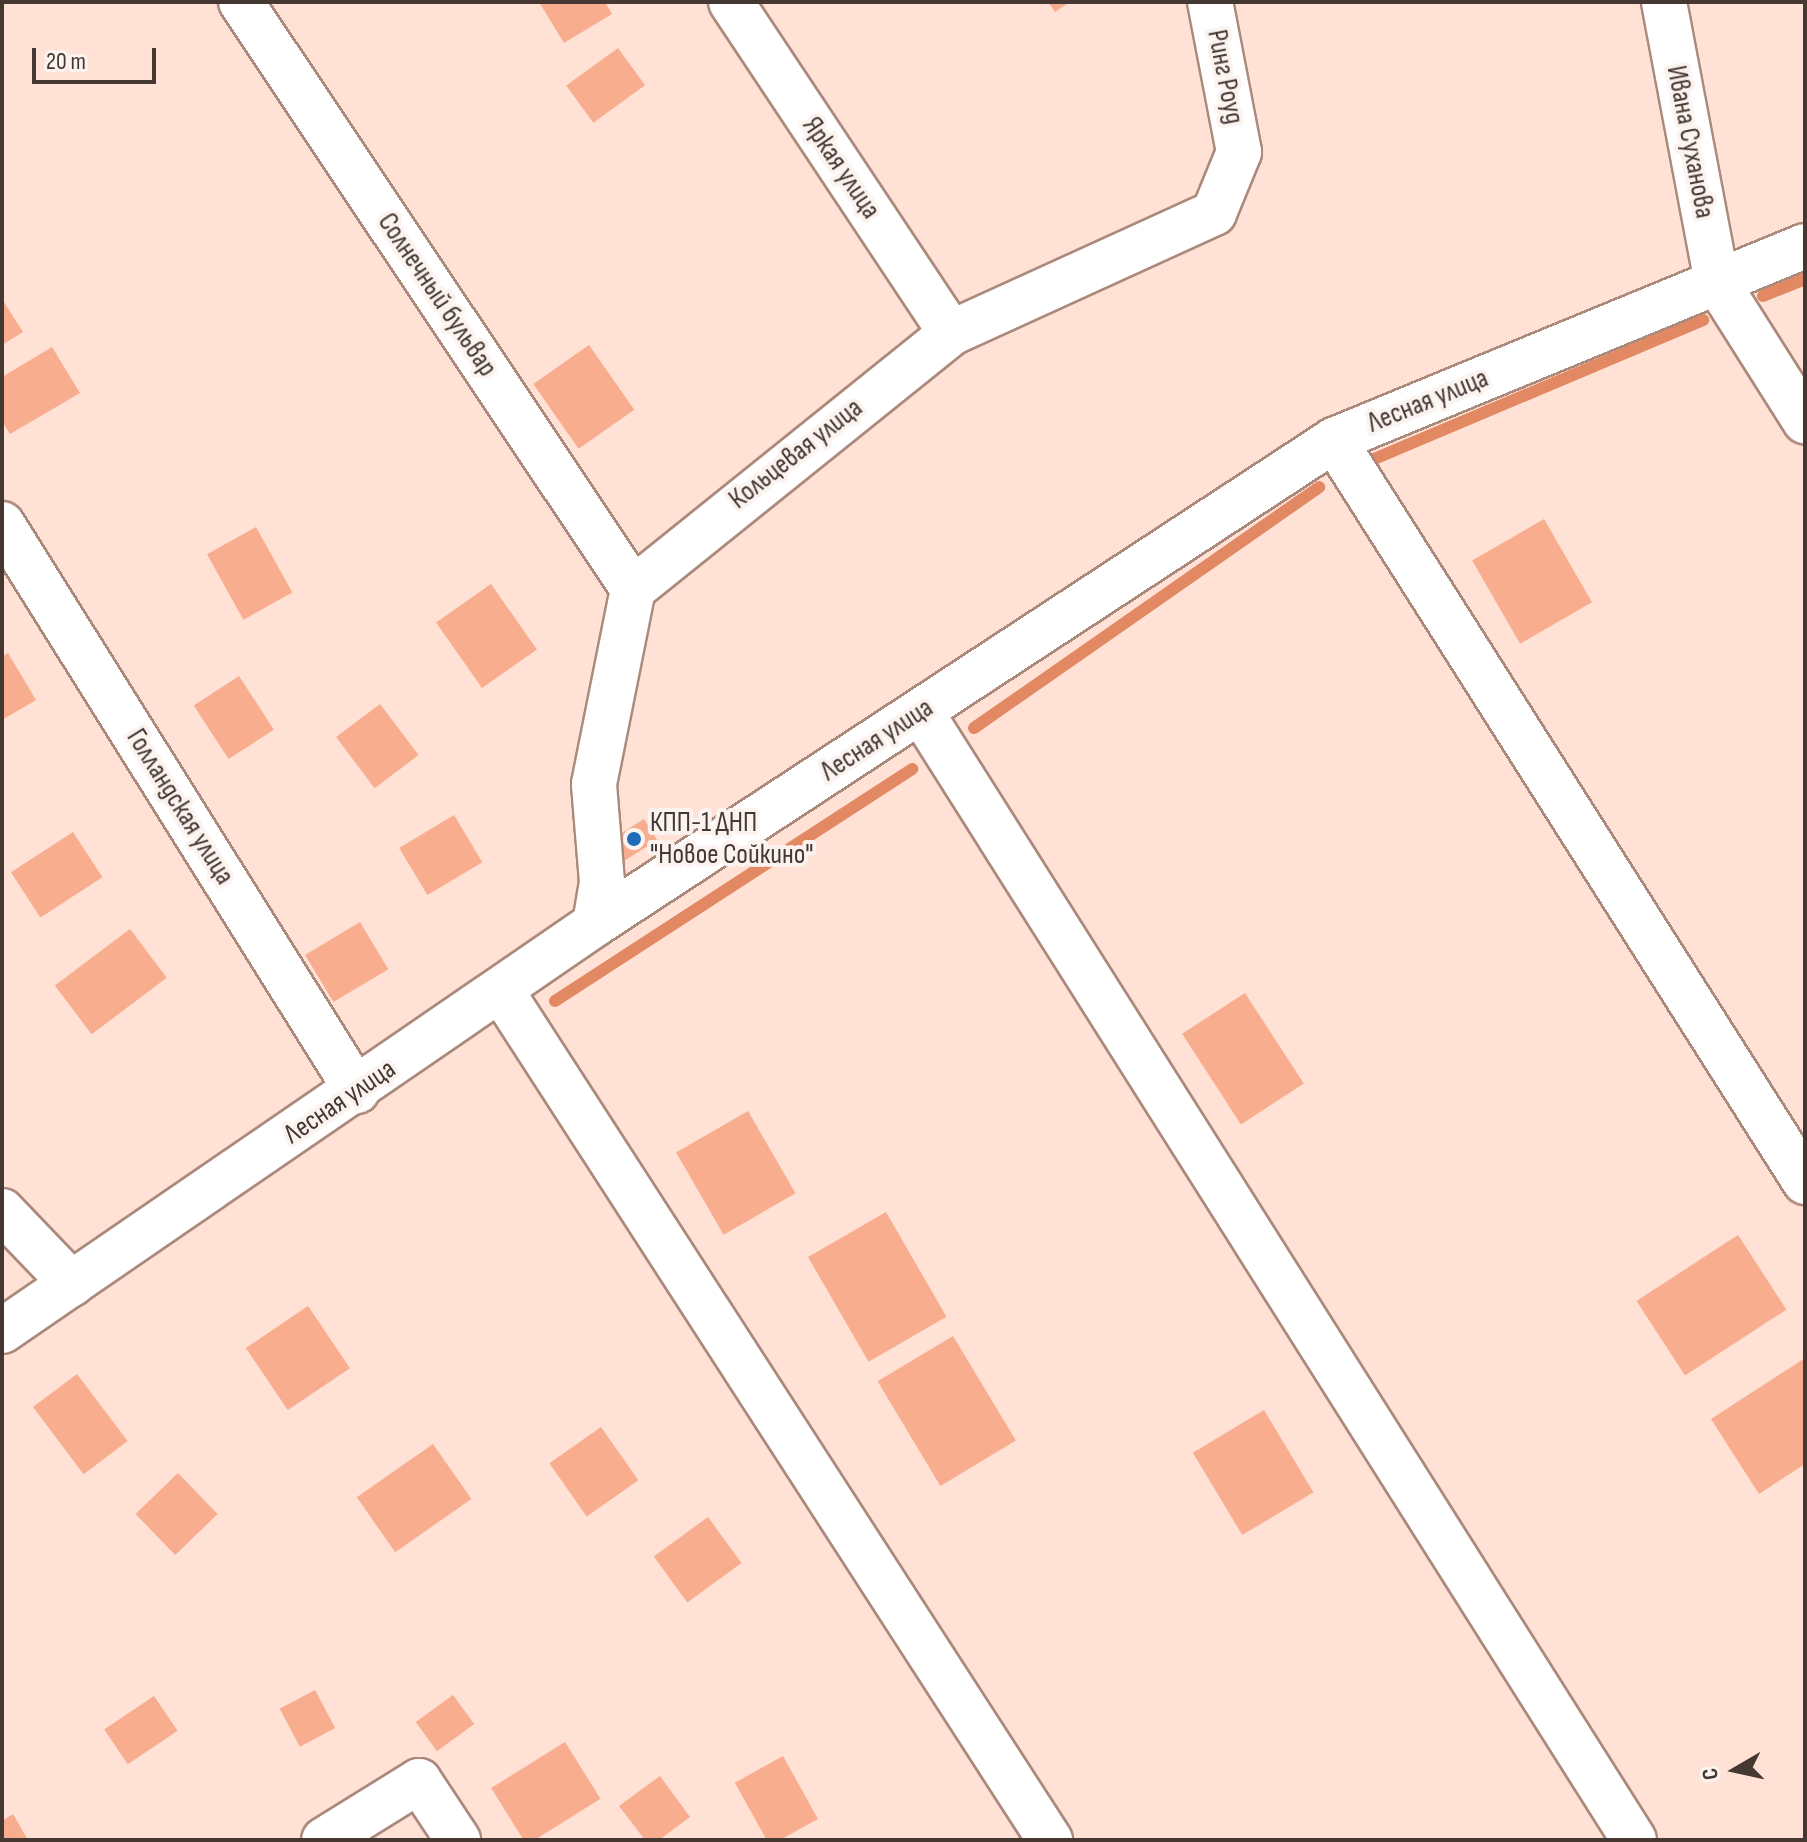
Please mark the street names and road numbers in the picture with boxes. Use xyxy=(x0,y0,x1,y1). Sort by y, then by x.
street label: Ринг Роуд xyxy=(1199,27,1251,127)
street label: Ивана Суханова xyxy=(1659,63,1721,221)
street label: Яркая улица xyxy=(795,111,887,225)
street label: Солнечный бульвар xyxy=(370,207,504,383)
street label: Лесная улица xyxy=(1363,362,1493,440)
street label: Кольцевая улица xyxy=(723,392,869,516)
street label: Лесная улица xyxy=(815,691,939,789)
street label: Голландская улица xyxy=(119,723,241,891)
street label: Лесная улица xyxy=(278,1053,402,1151)

